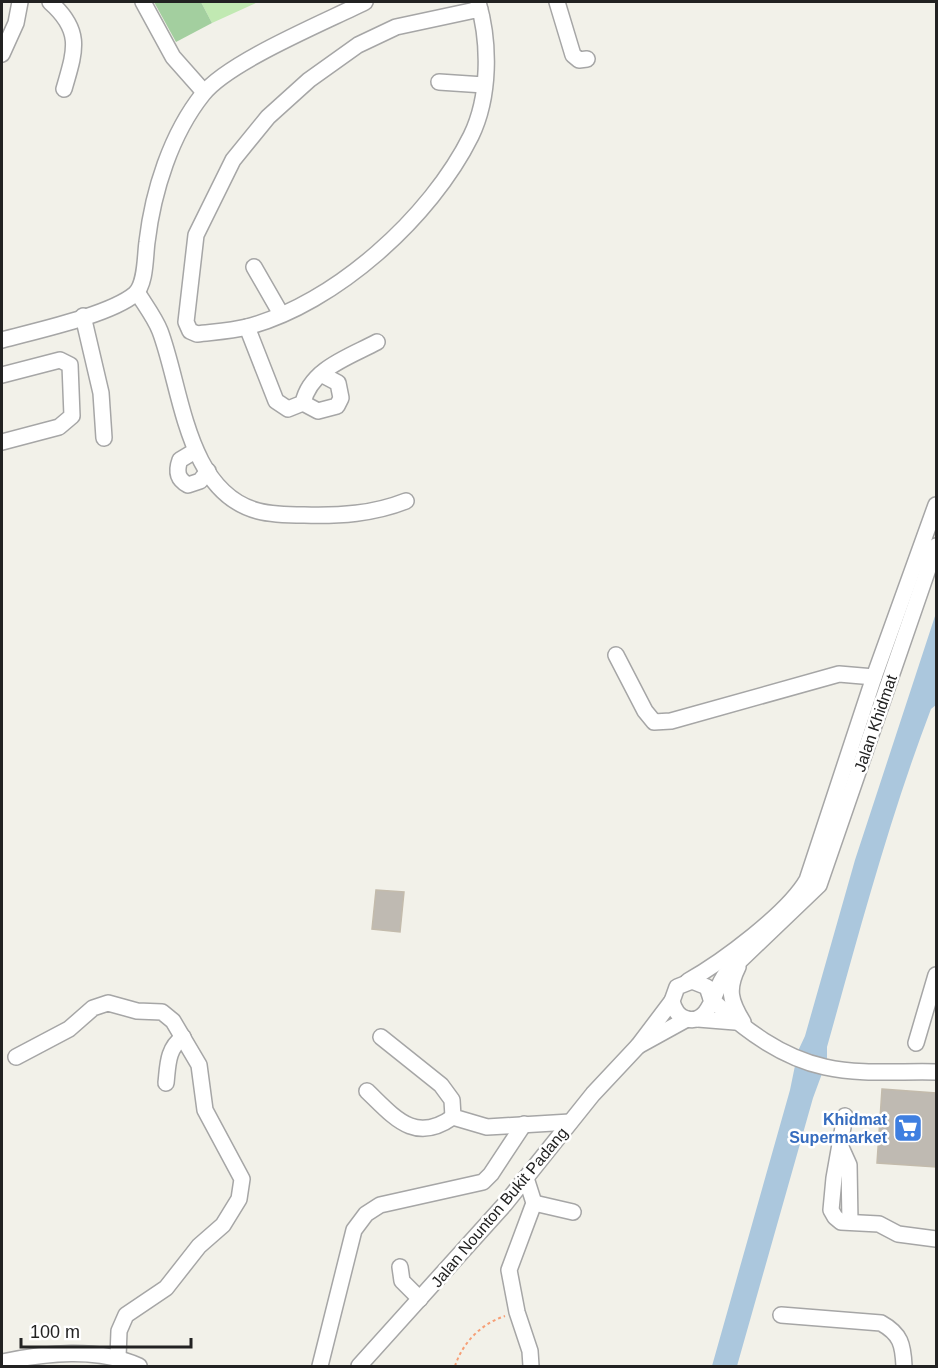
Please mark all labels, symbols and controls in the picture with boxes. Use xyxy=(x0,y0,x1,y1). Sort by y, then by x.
street label: Jalan Khidmat xyxy=(851,672,900,774)
place label: Khidmat Supermarket xyxy=(789,1111,888,1146)
supermarket icon: Khidmat Supermarket xyxy=(892,1112,924,1144)
street label: Jalan Nounton Bukit Padang xyxy=(428,1124,571,1290)
scale bar xyxy=(21,1311,190,1349)
text: 100 m xyxy=(30,1322,80,1342)

